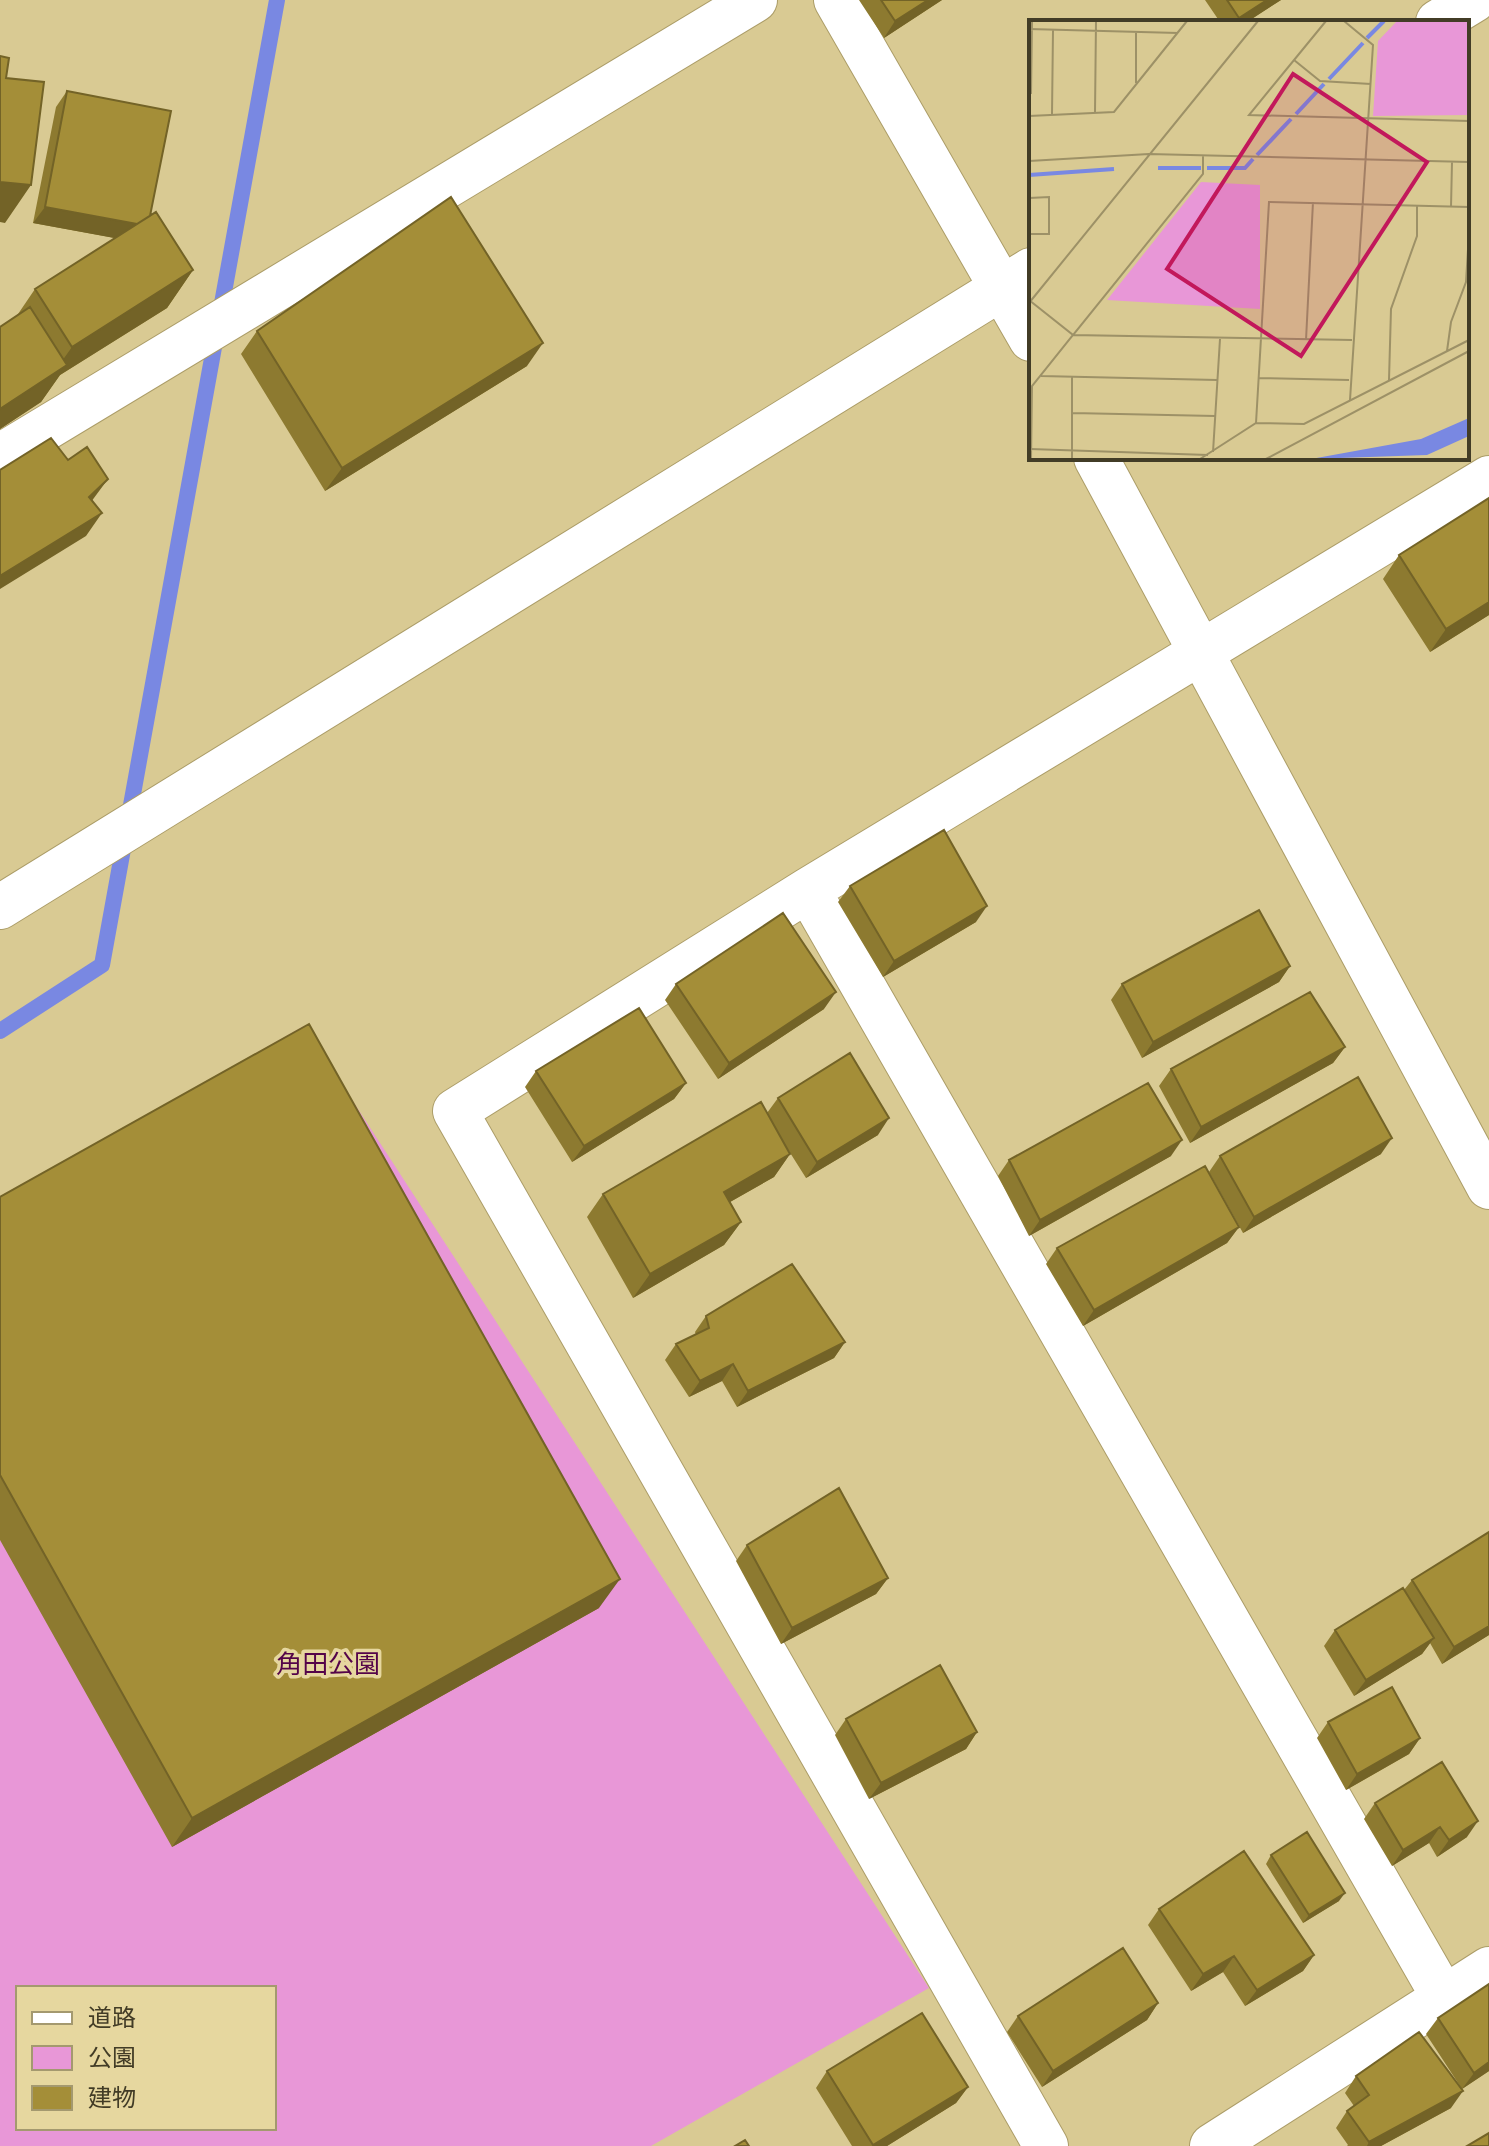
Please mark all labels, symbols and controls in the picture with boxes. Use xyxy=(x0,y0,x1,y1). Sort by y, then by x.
inset map xyxy=(1029,20,1469,460)
park label: 角田公園 xyxy=(276,1648,380,1680)
legend xyxy=(16,1986,276,2130)
text: 道路 xyxy=(88,2003,136,2032)
text: 公園 xyxy=(88,2043,136,2072)
text: 建物 xyxy=(88,2083,136,2112)

